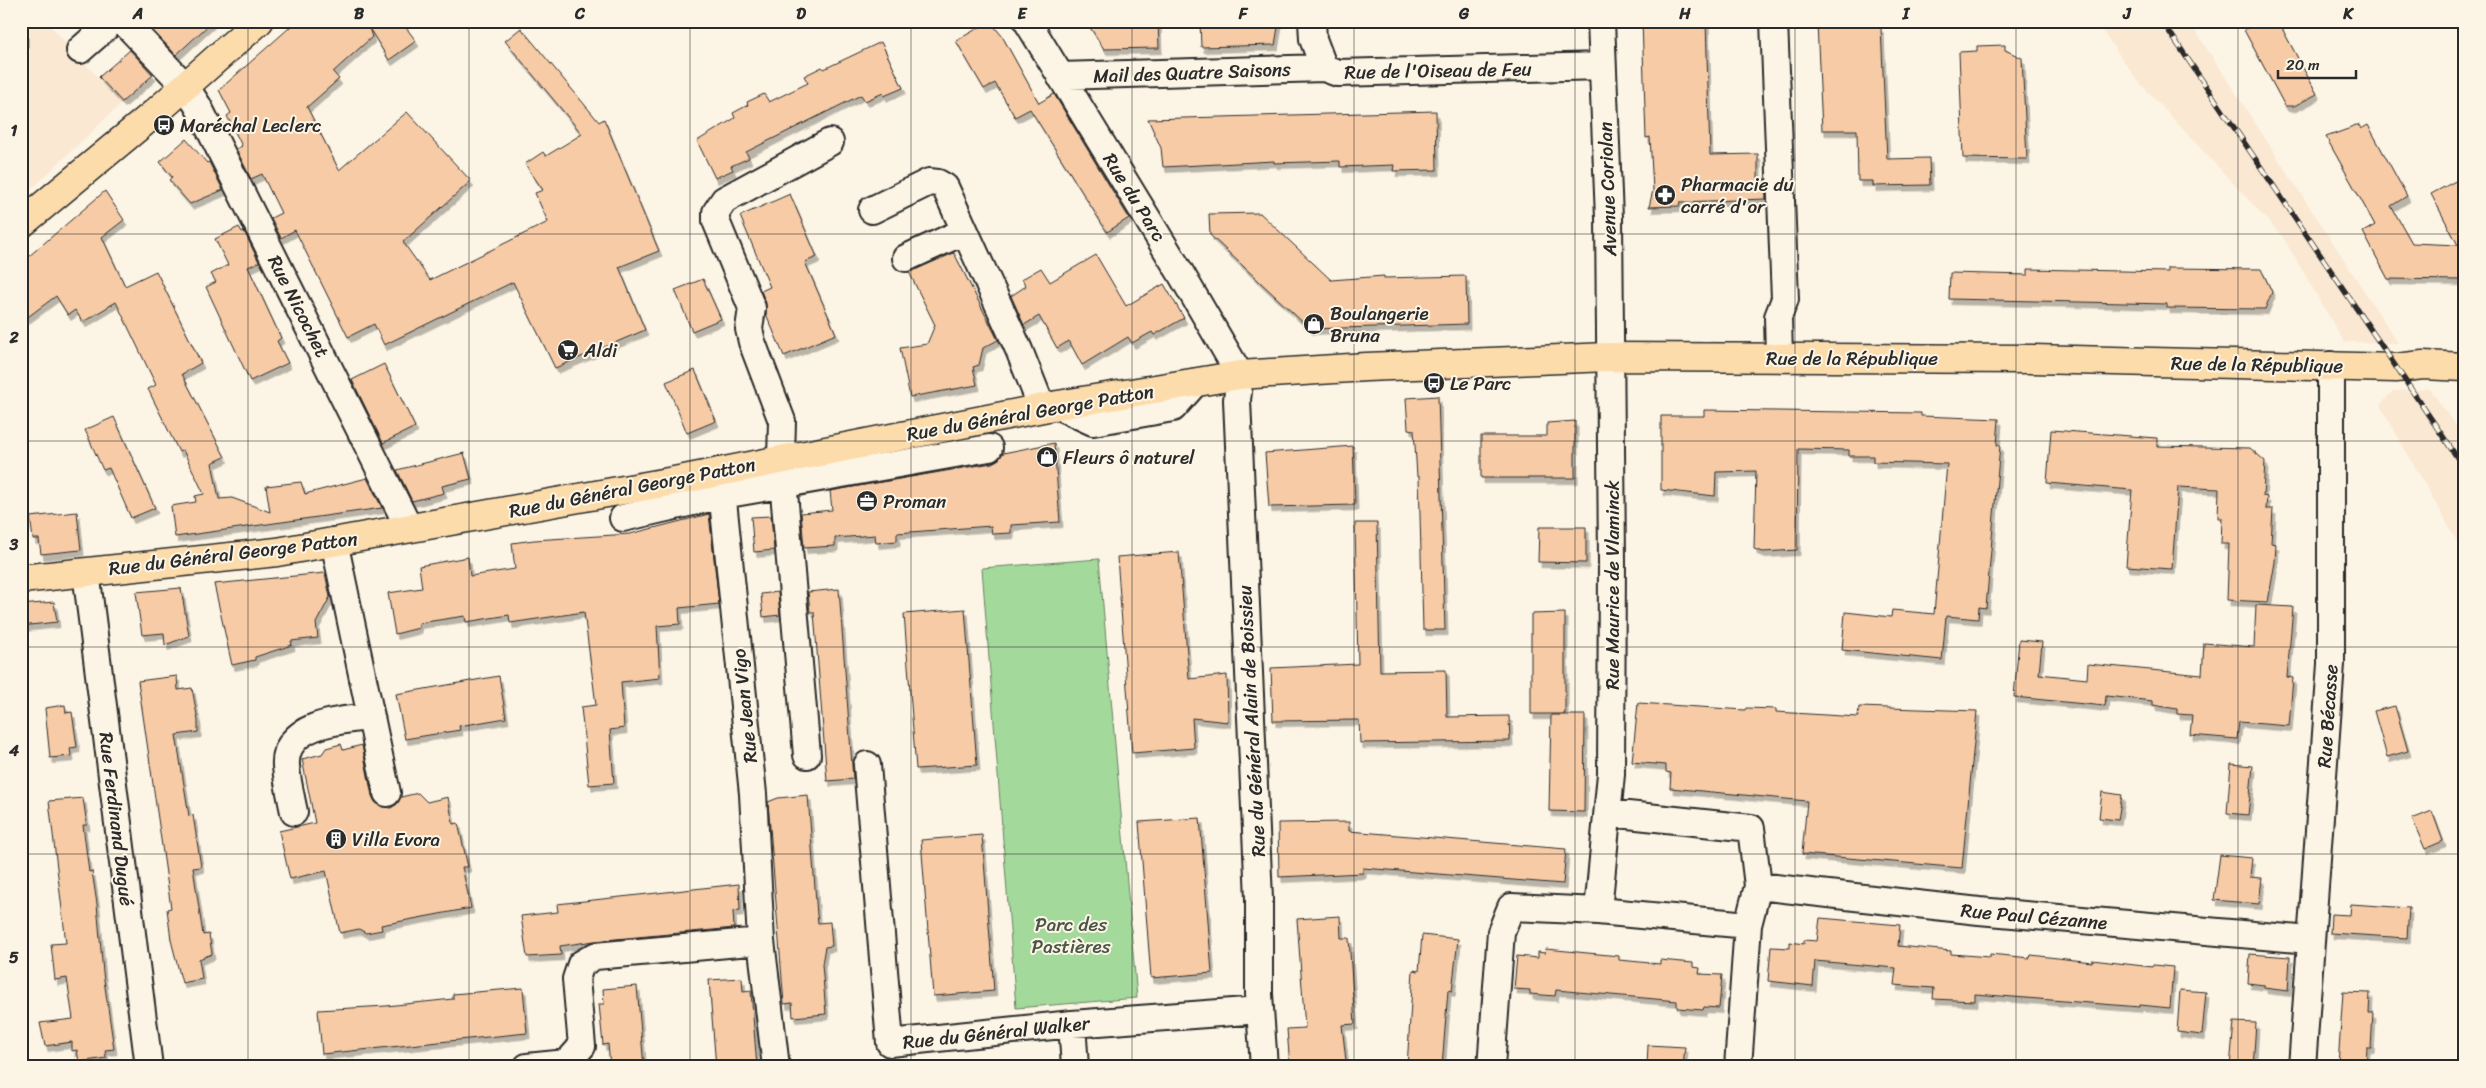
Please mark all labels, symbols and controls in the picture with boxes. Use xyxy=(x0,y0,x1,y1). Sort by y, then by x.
text: A xyxy=(132,0,143,28)
text: B xyxy=(354,0,365,28)
text: C xyxy=(574,0,586,28)
text: D xyxy=(796,0,806,28)
text: E xyxy=(1018,0,1028,28)
text: F xyxy=(1238,0,1249,28)
text: G xyxy=(1458,0,1470,28)
text: H xyxy=(1678,0,1691,28)
text: I xyxy=(1902,0,1911,28)
text: J xyxy=(2122,0,2132,28)
text: K xyxy=(2342,0,2354,28)
scale bar xyxy=(2278,48,2356,80)
street label: Rue de l'Oiseau de Feu xyxy=(1344,52,1532,89)
text: 20 m xyxy=(2286,52,2320,78)
street label: Mail des Quatre Saisons xyxy=(1093,53,1292,92)
place label: Maréchal Leclerc xyxy=(180,109,322,142)
bus stop icon: Maréchal Leclerc xyxy=(152,113,176,137)
text: 1 xyxy=(11,116,18,145)
street label: Avenue Coriolan xyxy=(1589,121,1626,258)
street label: Rue du Parc xyxy=(1094,146,1175,249)
place label: Pharmacie du carré d'or xyxy=(1681,168,1794,223)
pharmacy icon: Pharmacie du carré d'or xyxy=(1653,183,1677,207)
street label: Rue Nicochet xyxy=(259,249,339,363)
place label: Boulangerie Bruna xyxy=(1330,297,1429,352)
shop icon: Boulangerie Bruna xyxy=(1302,312,1326,336)
text: 2 xyxy=(8,323,19,352)
place label: Aldi xyxy=(583,334,618,367)
supermarket icon: Aldi xyxy=(556,338,580,362)
street label: Rue de la République xyxy=(1766,342,1938,375)
street label: Rue de la République xyxy=(2171,346,2344,383)
place label: Le Parc xyxy=(1450,367,1511,400)
bus stop icon: Le Parc xyxy=(1422,371,1446,395)
street label: Rue du Général George Patton xyxy=(904,375,1156,450)
place label: Fleurs ô naturel xyxy=(1063,441,1195,474)
shop icon: Fleurs ô naturel xyxy=(1035,445,1059,469)
street label: Rue du Général George Patton xyxy=(506,447,758,528)
street label: Rue Maurice de Vlaminck xyxy=(1596,480,1629,690)
place label: Proman xyxy=(883,485,946,518)
office icon: Proman xyxy=(855,489,879,513)
street label: Rue du Général George Patton xyxy=(107,522,359,585)
text: 3 xyxy=(9,530,19,559)
street label: Rue du Général Alain de Boissieu xyxy=(1228,584,1275,858)
street label: Rue Jean Vigo xyxy=(722,647,767,765)
street label: Rue Bécasse xyxy=(2307,663,2348,769)
street label: Rue Ferdinand Dugué xyxy=(89,730,144,908)
text: 4 xyxy=(8,736,19,765)
place label: Villa Evora xyxy=(352,823,440,856)
building icon: Villa Evora xyxy=(324,827,348,851)
street label: Rue Paul Cézanne xyxy=(1959,894,2109,939)
park label: Parc des Pastières xyxy=(1032,908,1111,963)
text: 5 xyxy=(9,943,19,972)
street label: Rue du Général Walker xyxy=(901,1006,1092,1059)

